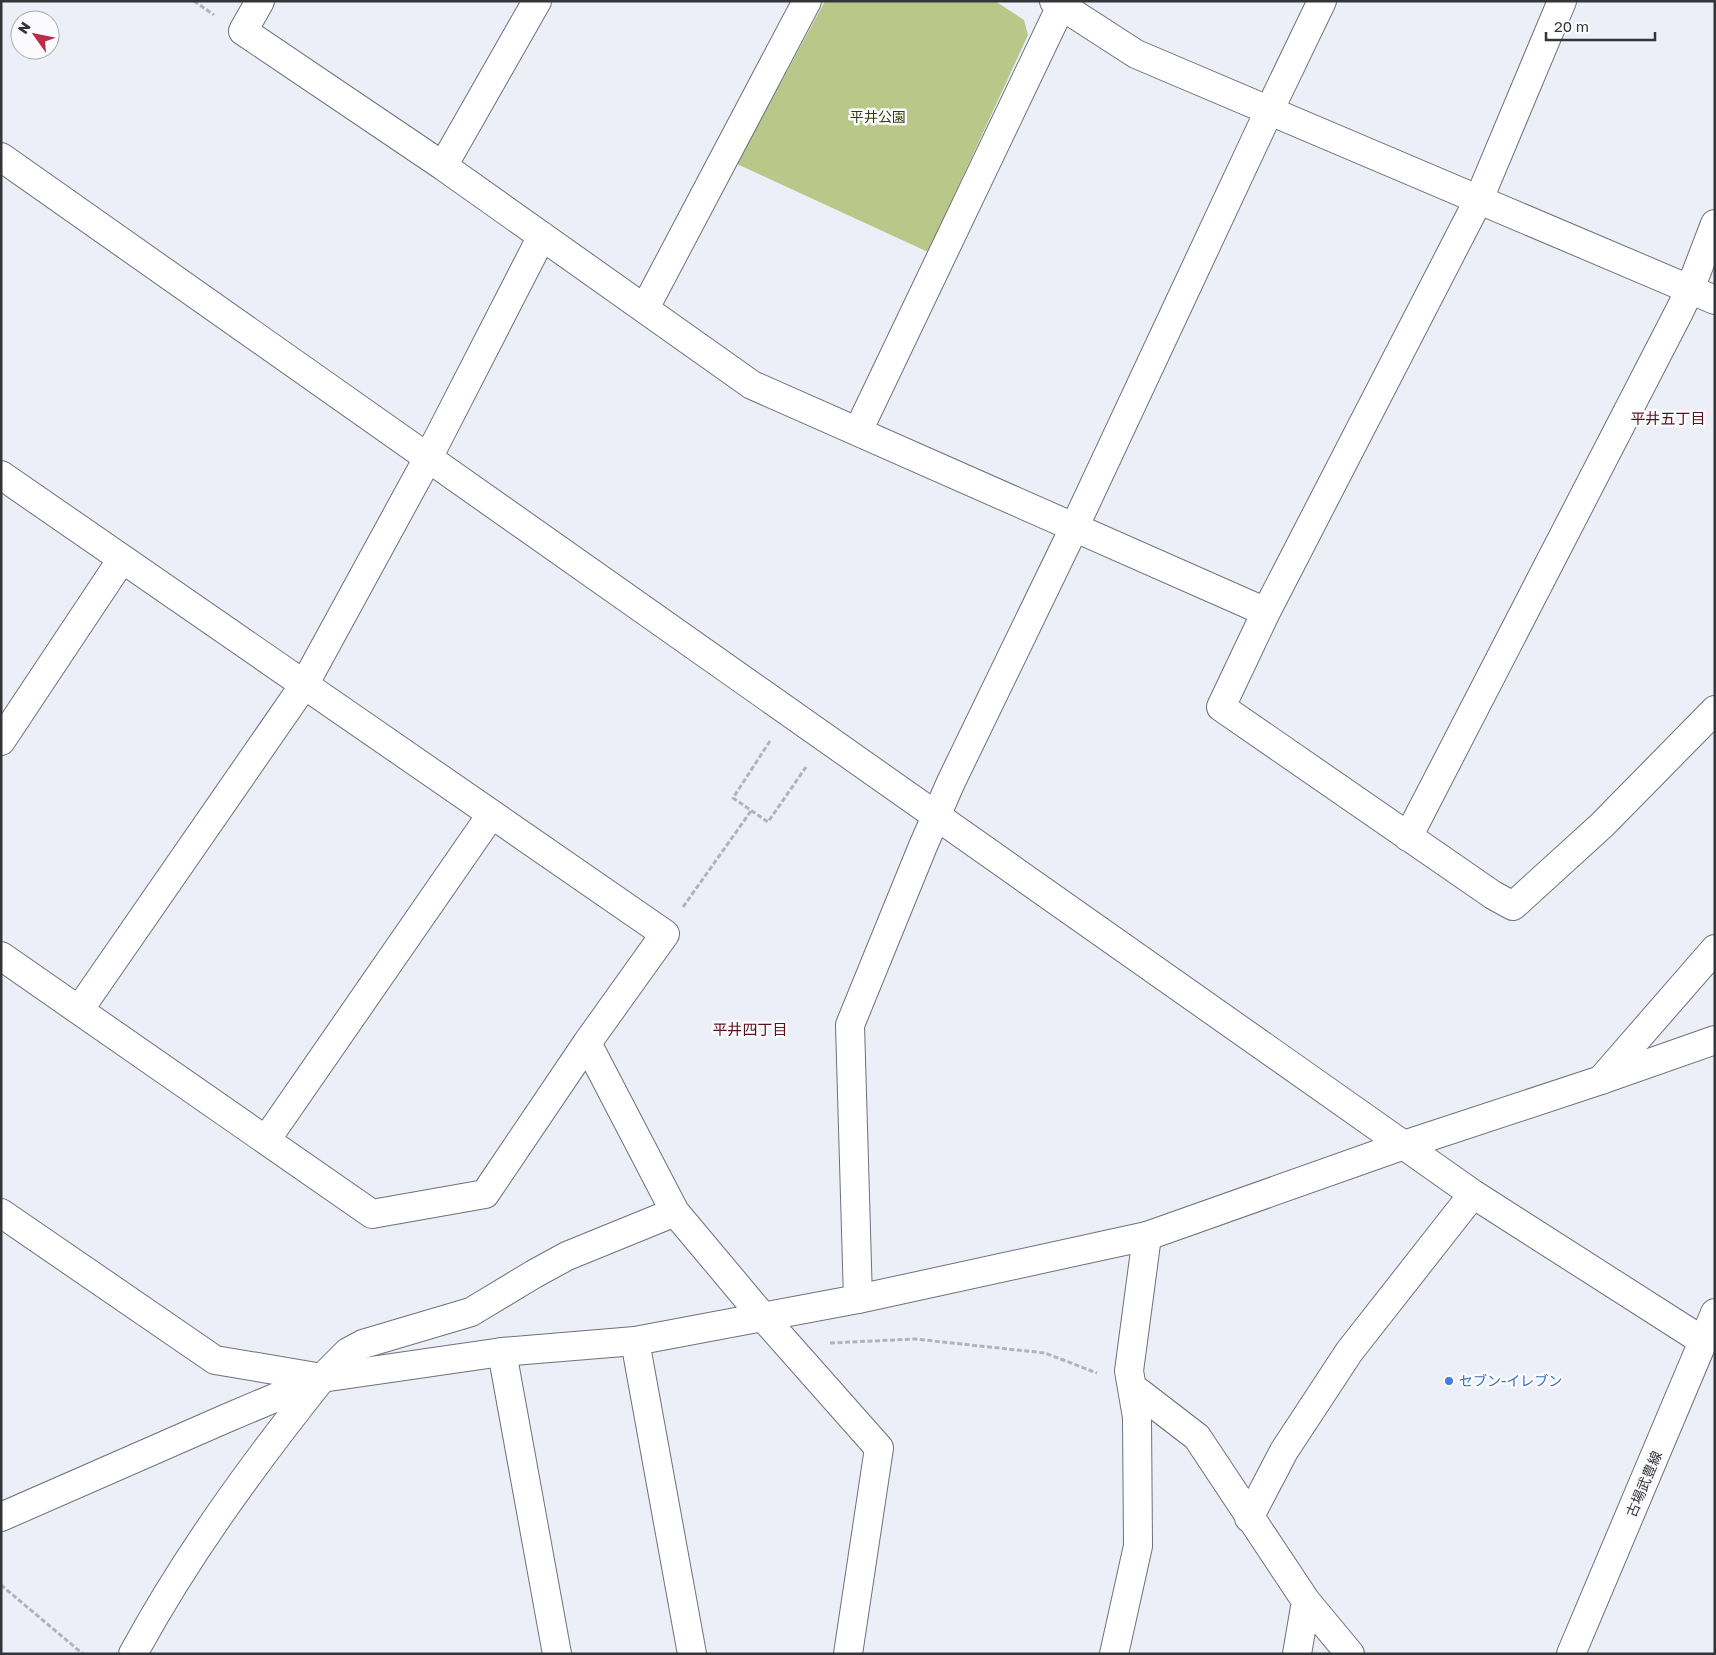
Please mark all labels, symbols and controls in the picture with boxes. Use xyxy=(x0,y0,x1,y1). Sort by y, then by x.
north arrow xyxy=(10,10,60,60)
scale bar xyxy=(1546,10,1655,42)
text: 20 m xyxy=(1554,17,1589,35)
text: N xyxy=(14,19,34,37)
park label: 平井公園 xyxy=(850,108,906,125)
district label: 平井五丁目 xyxy=(1630,409,1706,427)
district label: 平井四丁目 xyxy=(712,1020,788,1038)
place label: セブン-イレブン xyxy=(1459,1372,1562,1389)
marker: セブン-イレブン xyxy=(1443,1375,1455,1387)
street label: 古場武豊線 xyxy=(1622,1448,1665,1519)

